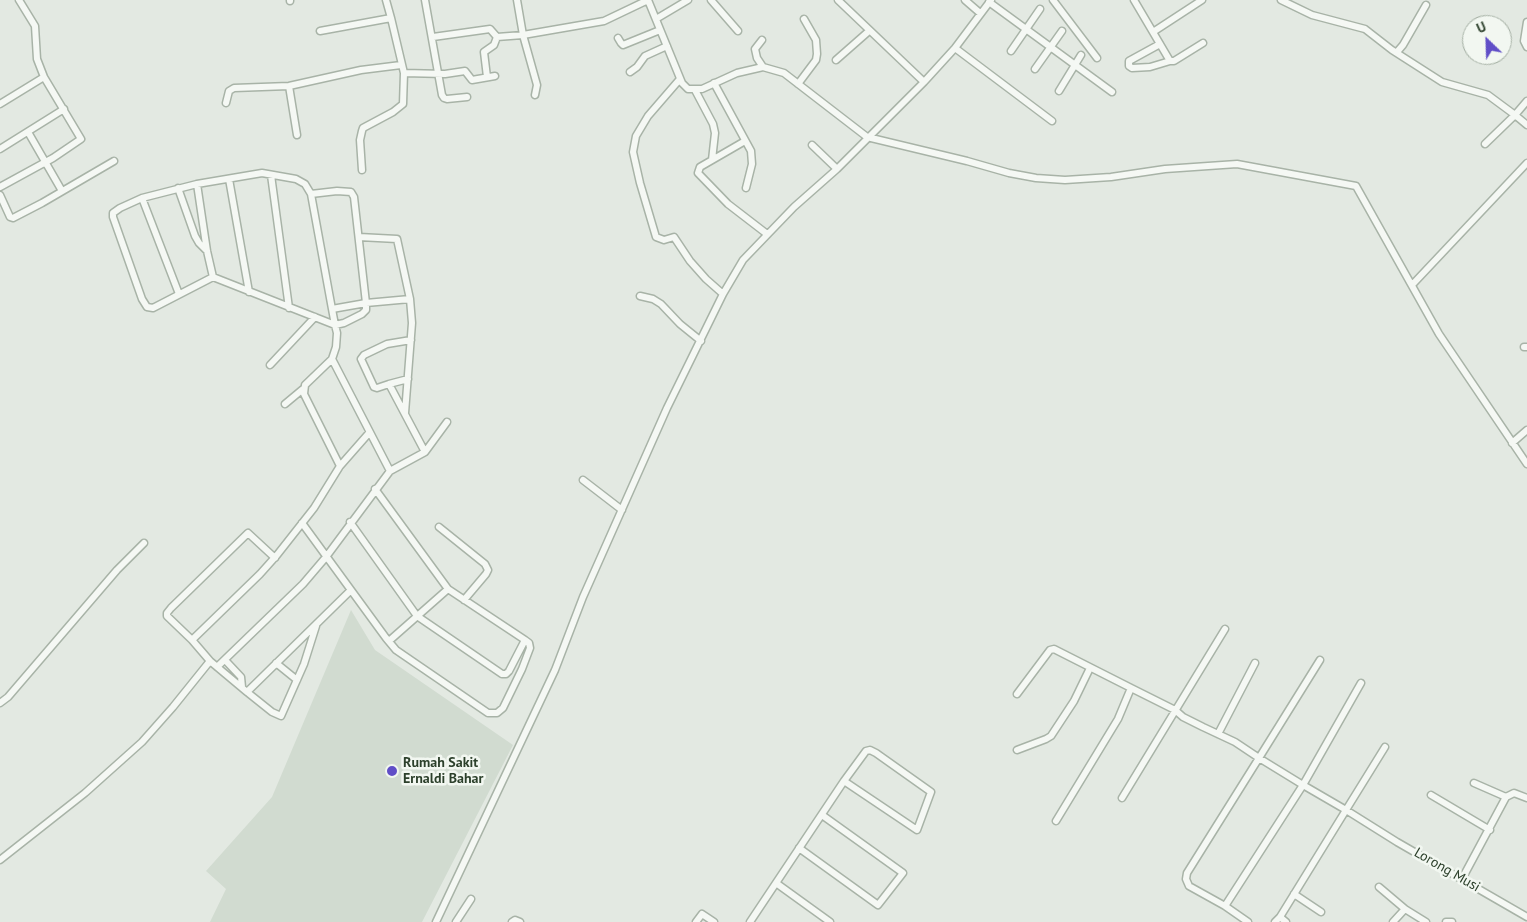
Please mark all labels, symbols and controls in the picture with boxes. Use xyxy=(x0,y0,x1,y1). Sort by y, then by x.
north arrow xyxy=(1462,15,1512,65)
text: U xyxy=(1474,17,1489,37)
place label: Rumah Sakit Ernaldi Bahar xyxy=(403,755,483,788)
marker: Rumah Sakit Ernaldi Bahar xyxy=(385,764,399,778)
street label: Lorong Musi xyxy=(1411,844,1483,896)

